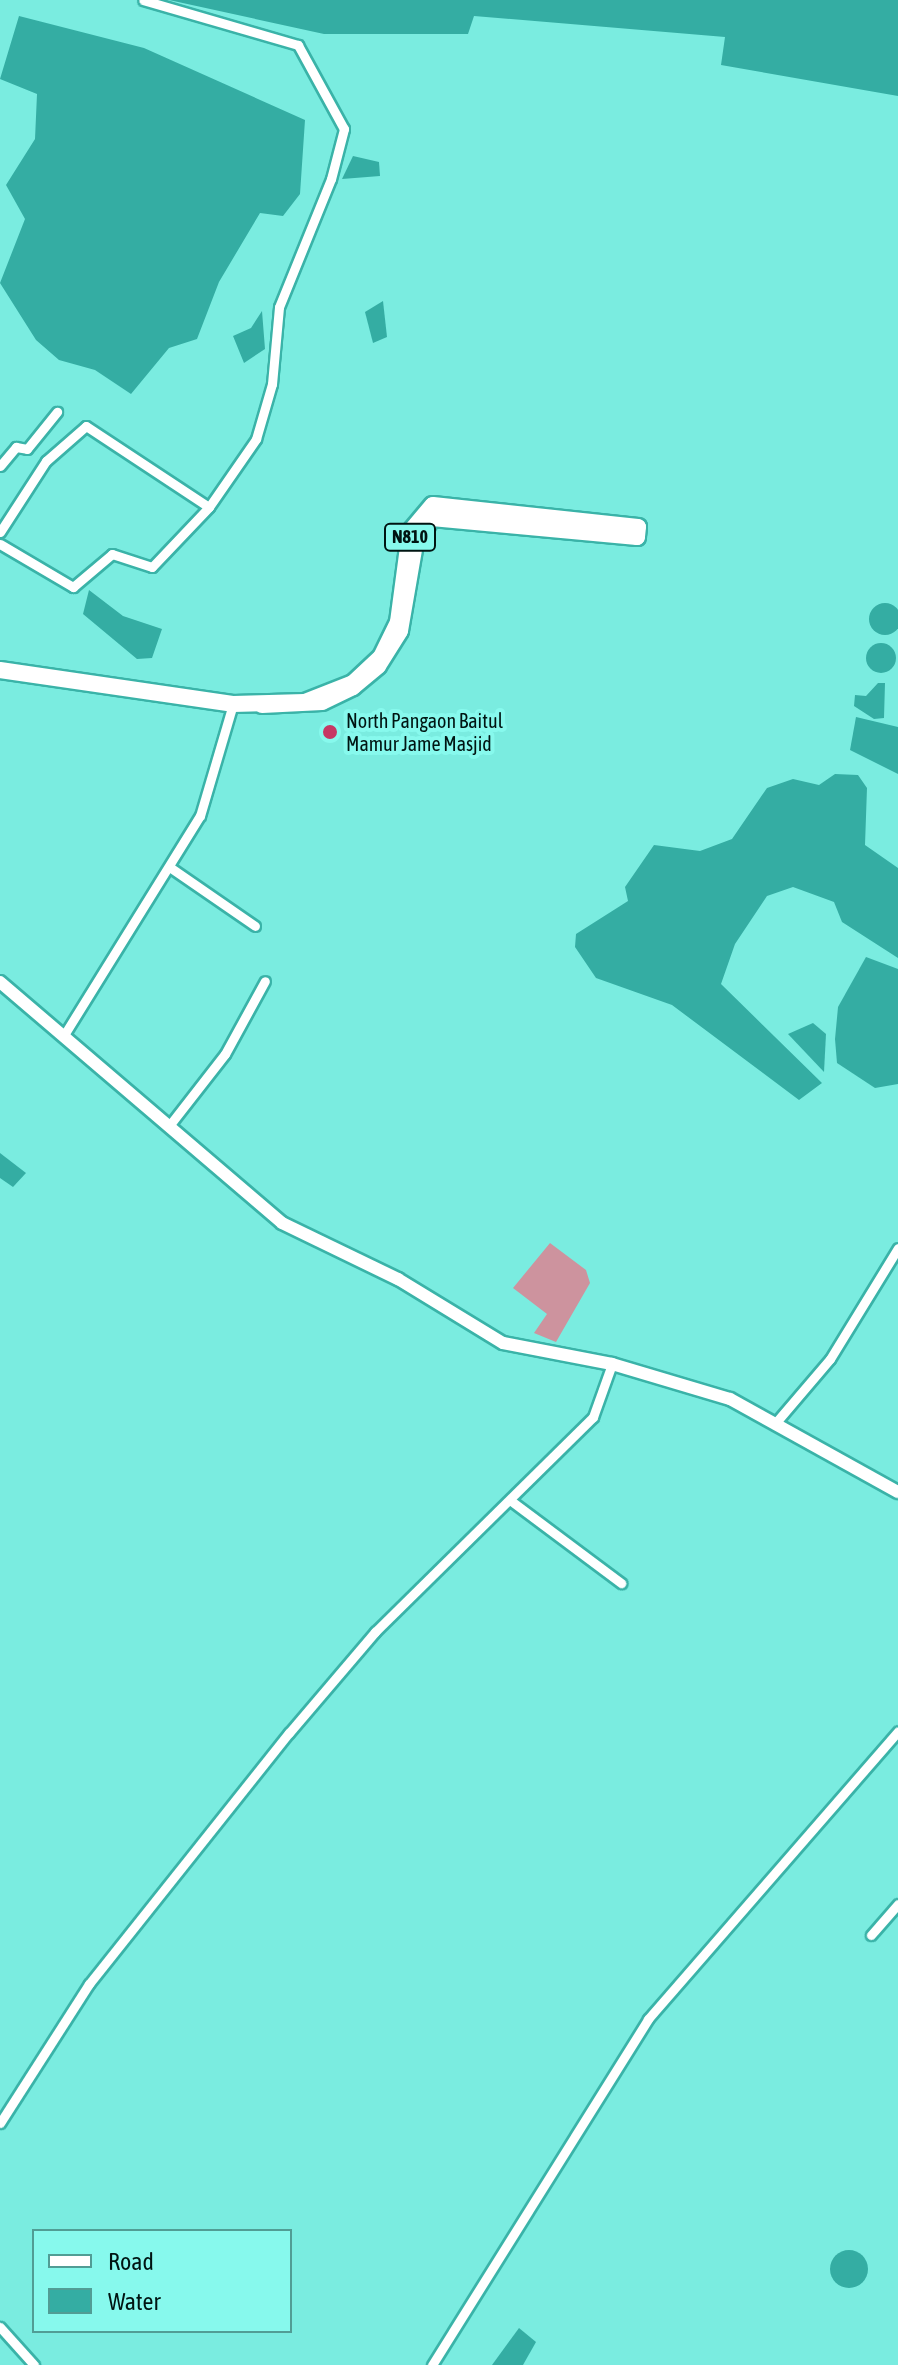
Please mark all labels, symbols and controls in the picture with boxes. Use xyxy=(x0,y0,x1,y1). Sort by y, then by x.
road number: N810 xyxy=(384,523,436,551)
place label: North Pangaon Baitul Mamur Jame Masjid xyxy=(346,708,503,755)
marker: North Pangaon Baitul Mamur Jame Masjid xyxy=(321,723,339,741)
legend xyxy=(32,2229,292,2333)
text: Road xyxy=(108,2248,154,2275)
text: Water xyxy=(108,2288,161,2315)

